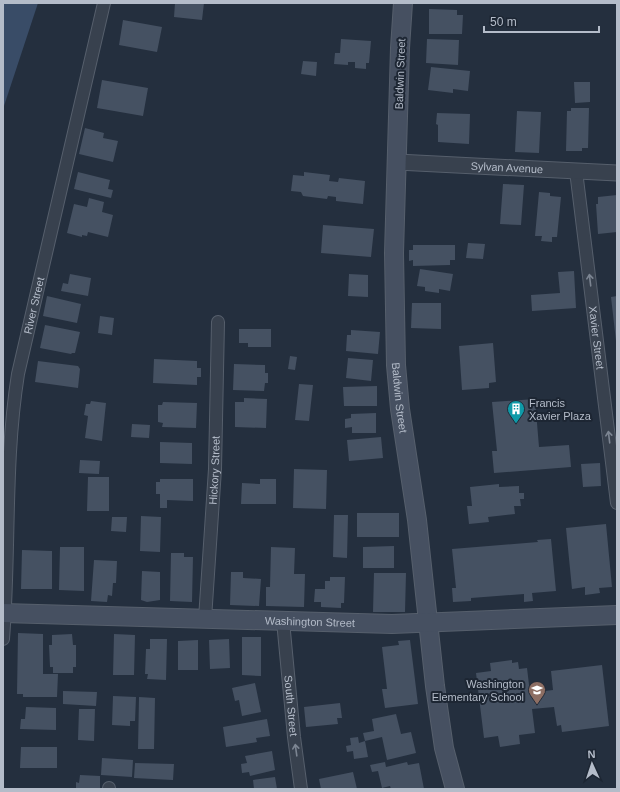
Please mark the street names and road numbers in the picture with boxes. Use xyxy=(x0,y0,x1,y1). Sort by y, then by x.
street label: Baldwin Street xyxy=(393,38,407,110)
street label: Sylvan Avenue xyxy=(470,160,543,175)
street label: River Street xyxy=(21,276,46,335)
street label: Xavier Street xyxy=(587,305,606,370)
street label: Baldwin Street xyxy=(390,362,410,434)
street label: Hickory Street xyxy=(207,436,222,505)
street label: Washington Street xyxy=(265,614,355,629)
street label: South Street xyxy=(282,675,300,737)

